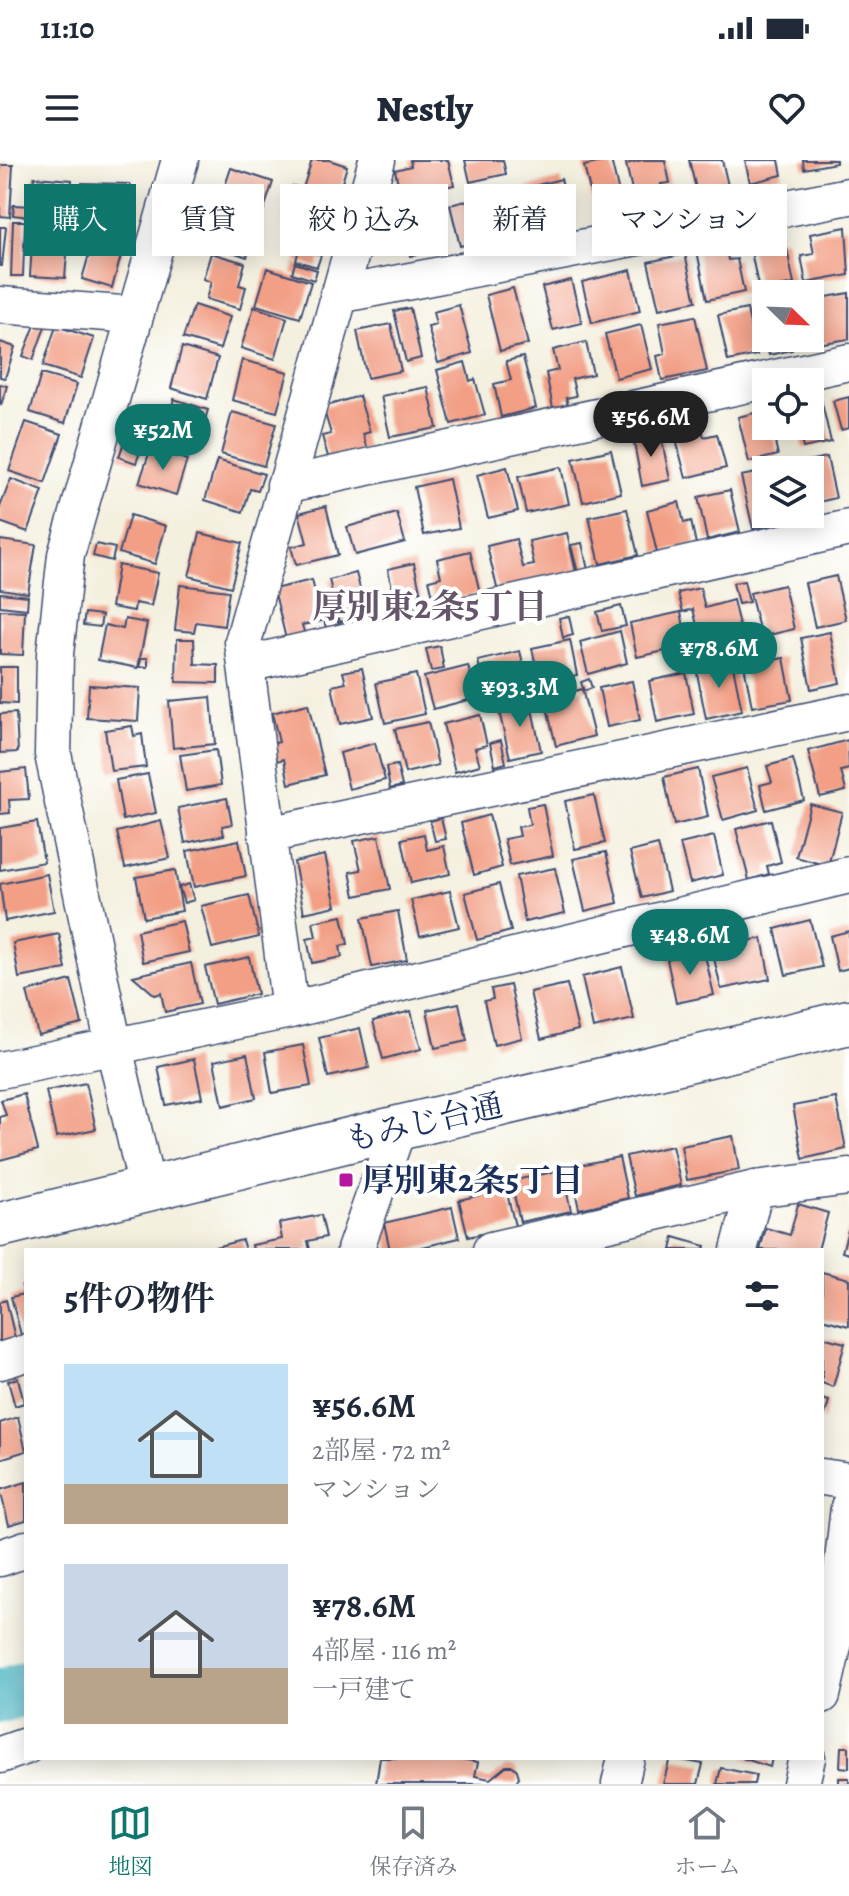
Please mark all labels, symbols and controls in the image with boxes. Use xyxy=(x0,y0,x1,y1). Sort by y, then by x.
text: 11:10 xyxy=(40,8,94,48)
text: Nestly xyxy=(376,84,473,133)
icon: menu xyxy=(40,86,84,130)
icon: heart xyxy=(765,86,809,130)
chip: 購入 xyxy=(24,184,136,256)
chip: 賃貸 xyxy=(152,184,264,256)
chip: 絞り込み xyxy=(280,184,448,256)
chip: 新着 xyxy=(464,184,576,256)
chip: マンション xyxy=(592,184,787,256)
north arrow xyxy=(752,280,824,352)
map controls xyxy=(752,280,824,528)
button: locate xyxy=(752,368,824,440)
pin: ¥56.6M xyxy=(586,391,716,459)
text: ¥56.6M xyxy=(611,399,691,434)
pin: ¥52M xyxy=(116,404,210,472)
text: ¥52M xyxy=(133,412,193,447)
button: layers xyxy=(752,456,824,528)
district label: 厚別東2条5丁目 xyxy=(313,583,547,630)
pin: ¥78.6M xyxy=(654,622,784,690)
text: ¥78.6M xyxy=(679,630,759,665)
pin: ¥93.3M xyxy=(455,661,585,729)
text: ¥93.3M xyxy=(481,669,559,704)
pin: ¥48.6M xyxy=(625,909,755,977)
text: ¥48.6M xyxy=(650,917,730,952)
street label: もみじ台通 xyxy=(341,1083,507,1161)
place label: 厚別東2条5丁目 xyxy=(362,1158,583,1202)
marker: 厚別東2条5丁目 xyxy=(337,1171,355,1189)
icon: filters xyxy=(740,1274,784,1318)
text: 5件の物件 xyxy=(64,1275,215,1322)
text: ¥56.6M xyxy=(312,1382,416,1429)
icon: home xyxy=(128,1396,224,1492)
text: 2部屋 · 72 m² xyxy=(312,1433,450,1468)
text: マンション xyxy=(312,1472,441,1507)
text: ¥78.6M xyxy=(312,1582,416,1629)
icon: home xyxy=(128,1596,224,1692)
text: 4部屋 · 116 m² xyxy=(312,1633,456,1668)
text: 一戸建て xyxy=(312,1672,416,1707)
tab: 地図 xyxy=(108,1801,153,1882)
tab: 保存済み xyxy=(369,1801,458,1882)
tab: ホーム xyxy=(674,1801,741,1882)

